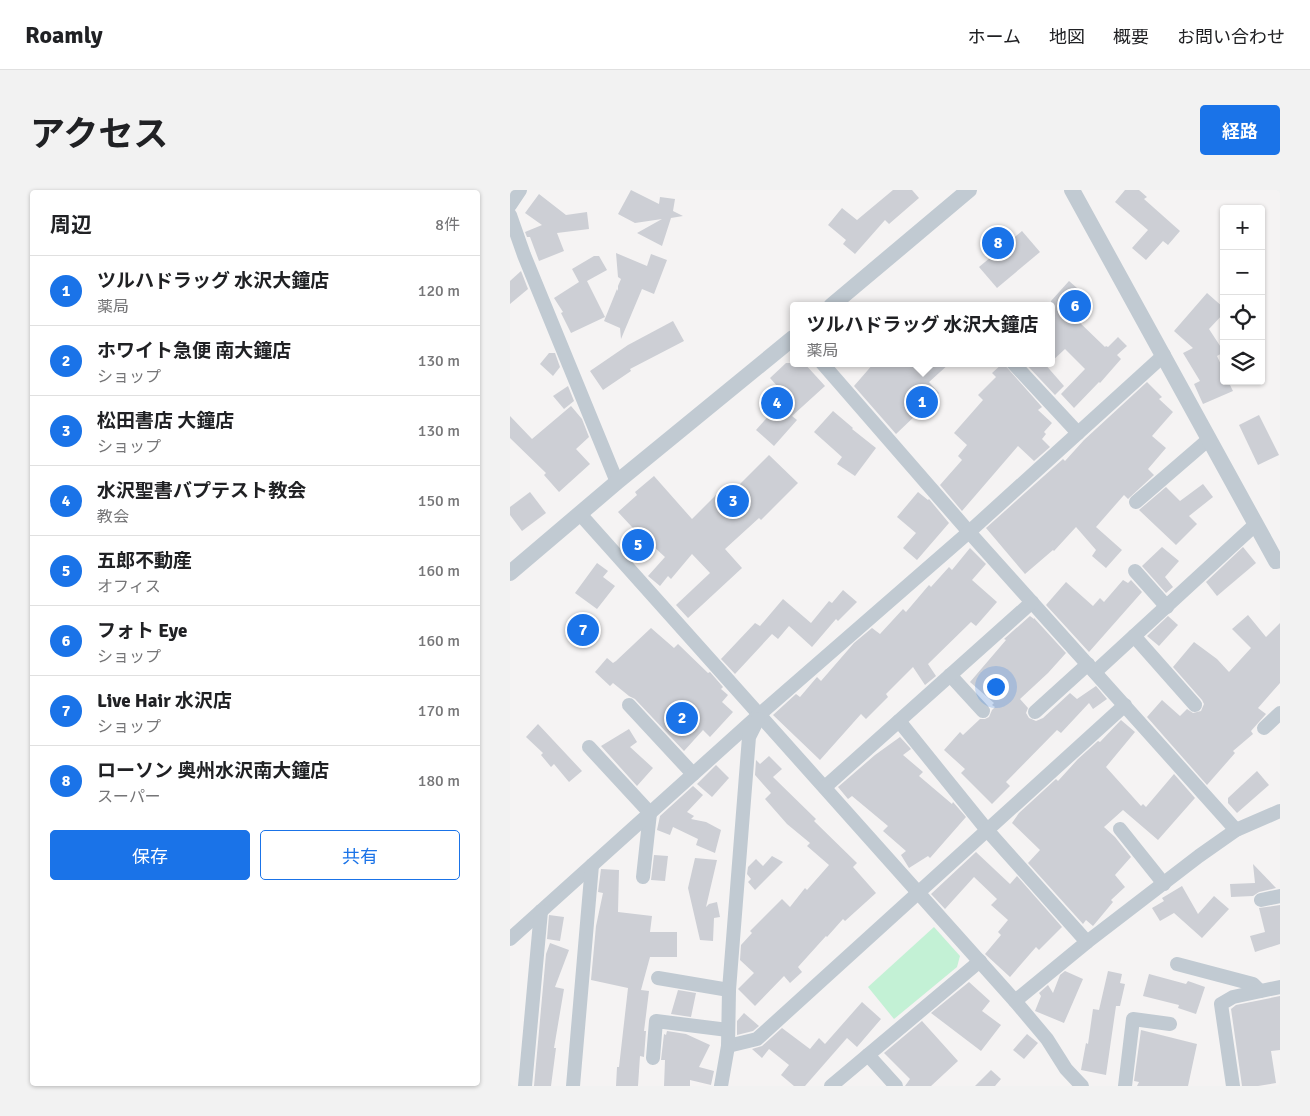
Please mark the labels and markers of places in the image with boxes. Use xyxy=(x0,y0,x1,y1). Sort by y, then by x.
pin: 8 xyxy=(982,224,1014,262)
pin: 6 xyxy=(1059,287,1091,325)
pin: 1 xyxy=(906,383,938,421)
pin: 4 xyxy=(761,384,793,422)
pin: 3 xyxy=(717,482,749,520)
pin: 5 xyxy=(622,526,654,564)
pin: 7 xyxy=(567,611,599,649)
pin: 2 xyxy=(666,699,698,737)

